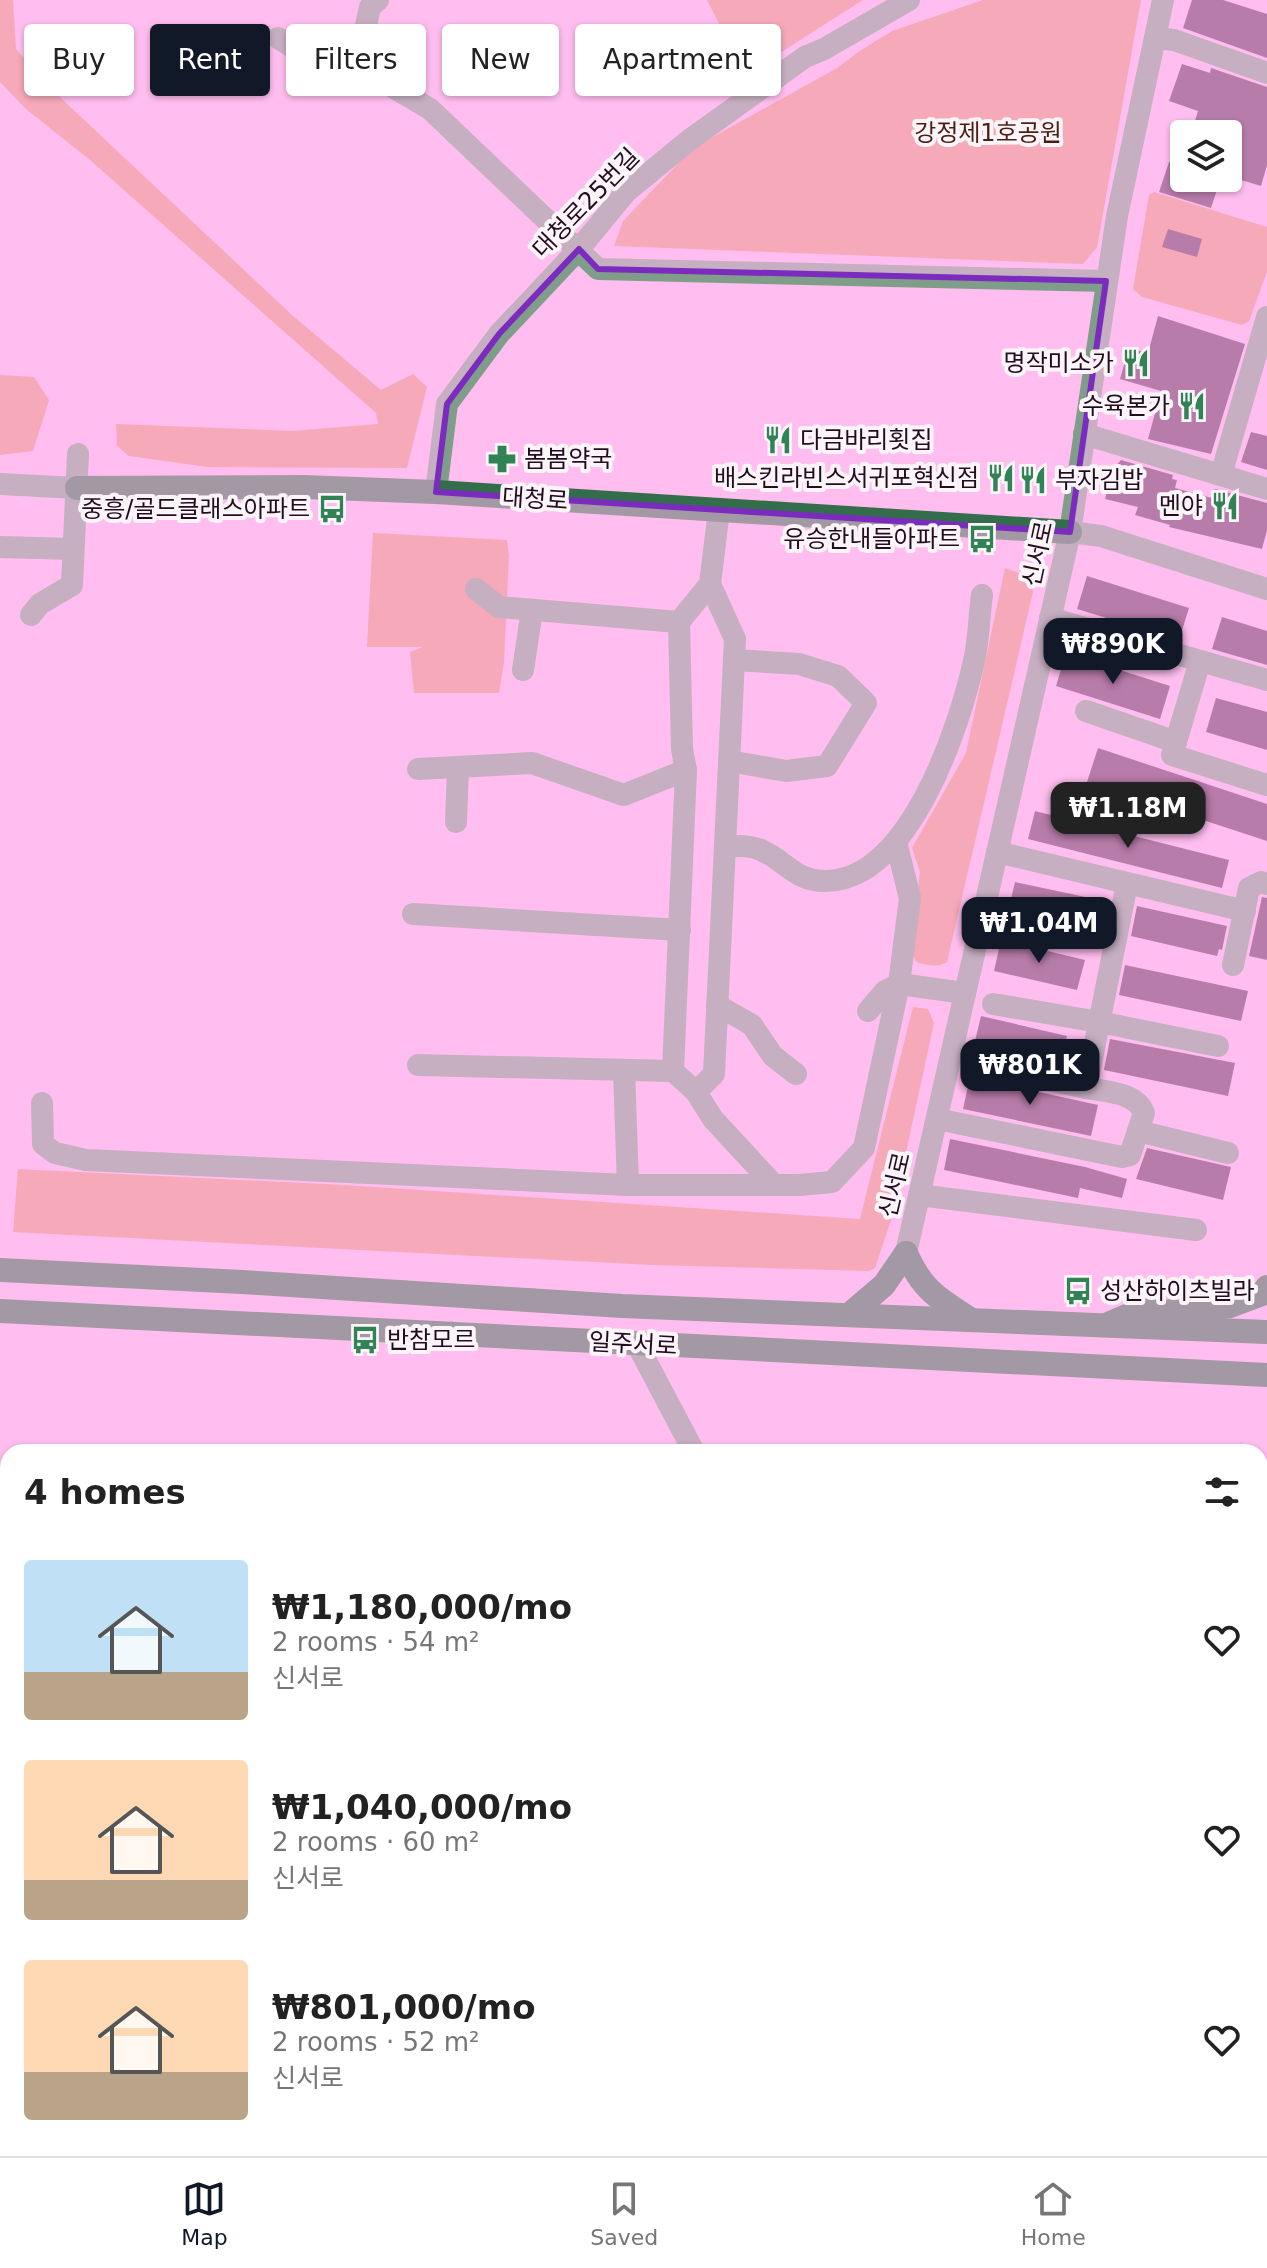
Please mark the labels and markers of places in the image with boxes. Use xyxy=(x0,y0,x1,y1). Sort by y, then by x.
restaurant icon: 명작미소가 xyxy=(1121,348,1151,378)
place label: 명작미소가 xyxy=(1004,349,1114,377)
restaurant icon: 수육본가 xyxy=(1177,391,1207,421)
place label: 수육본가 xyxy=(1082,392,1170,420)
restaurant icon: 다금바리횟집 xyxy=(763,425,793,455)
place label: 다금바리횟집 xyxy=(800,426,932,454)
pharmacy icon: 봄봄약국 xyxy=(487,444,517,474)
place label: 봄봄약국 xyxy=(524,445,612,473)
restaurant icon: 배스킨라빈스서귀포혁신점 xyxy=(986,463,1016,493)
place label: 배스킨라빈스서귀포혁신점 xyxy=(714,464,979,492)
restaurant icon: 부자김밥 xyxy=(1018,465,1048,495)
place label: 부자김밥 xyxy=(1055,466,1143,494)
restaurant icon: 멘야 xyxy=(1210,491,1240,521)
place label: 멘야 xyxy=(1159,492,1203,520)
bus stop icon: 중흥/골드클래스아파트 xyxy=(317,494,347,524)
place label: 중흥/골드클래스아파트 xyxy=(81,495,310,523)
bus stop icon: 유승한내들아파트 xyxy=(967,524,997,554)
place label: 유승한내들아파트 xyxy=(783,525,960,553)
pin: ₩890K xyxy=(1057,618,1169,686)
pin: ₩1.18M xyxy=(1063,782,1193,850)
pin: ₩1.04M xyxy=(974,897,1104,965)
pin: ₩801K xyxy=(974,1039,1086,1107)
bus stop icon: 성산하이츠빌라 xyxy=(1063,1276,1093,1306)
place label: 성산하이츠빌라 xyxy=(1100,1277,1255,1305)
bus stop icon: 반참모르 xyxy=(350,1325,380,1355)
place label: 반참모르 xyxy=(387,1326,475,1354)

